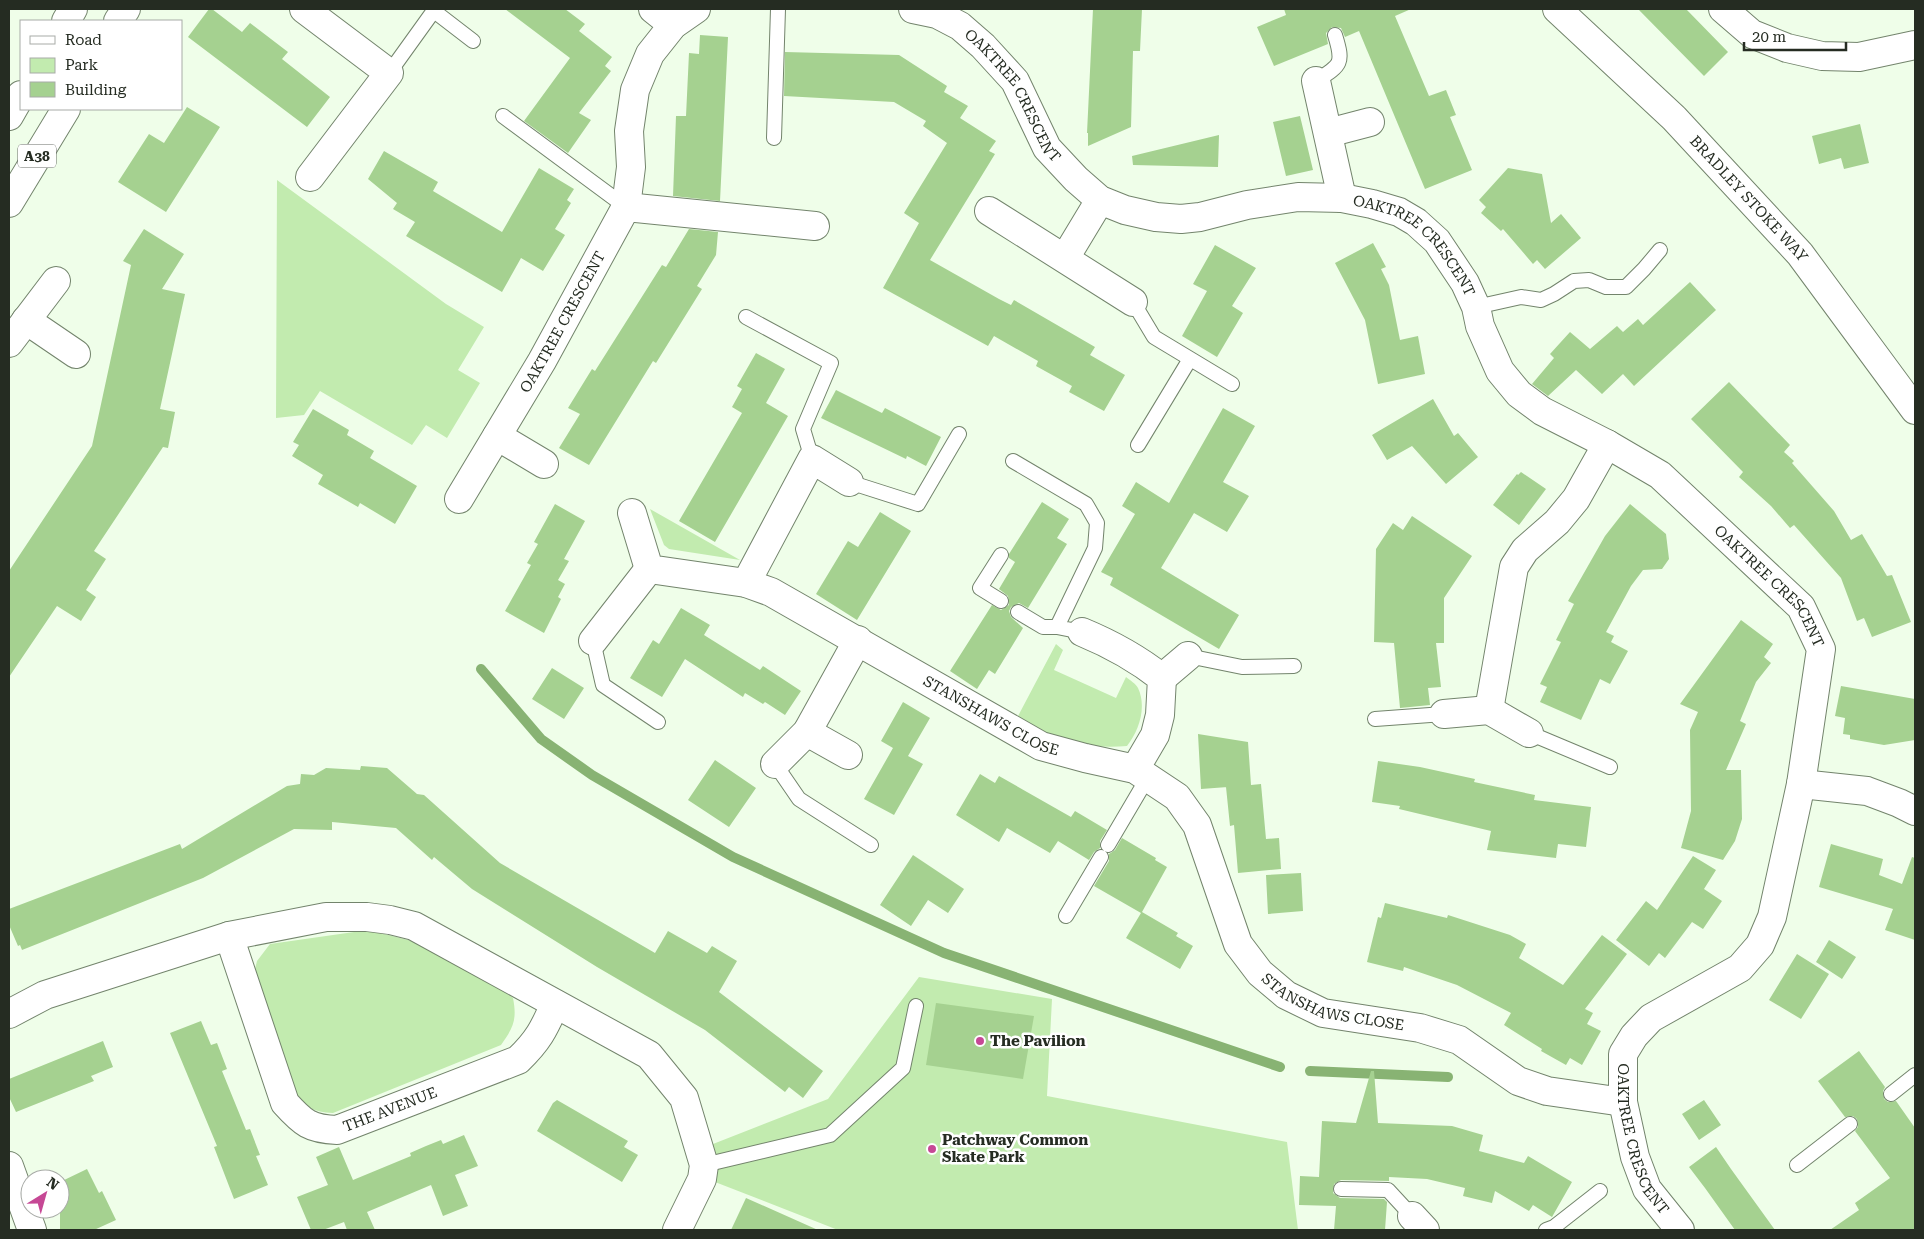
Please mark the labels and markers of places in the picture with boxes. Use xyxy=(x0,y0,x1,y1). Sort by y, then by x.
place label: The Pavilion xyxy=(990,1032,1086,1050)
marker: The Pavilion xyxy=(974,1035,986,1047)
place label: Patchway Common Skate Park xyxy=(942,1131,1088,1166)
marker: Patchway Common Skate Park xyxy=(926,1143,938,1155)

